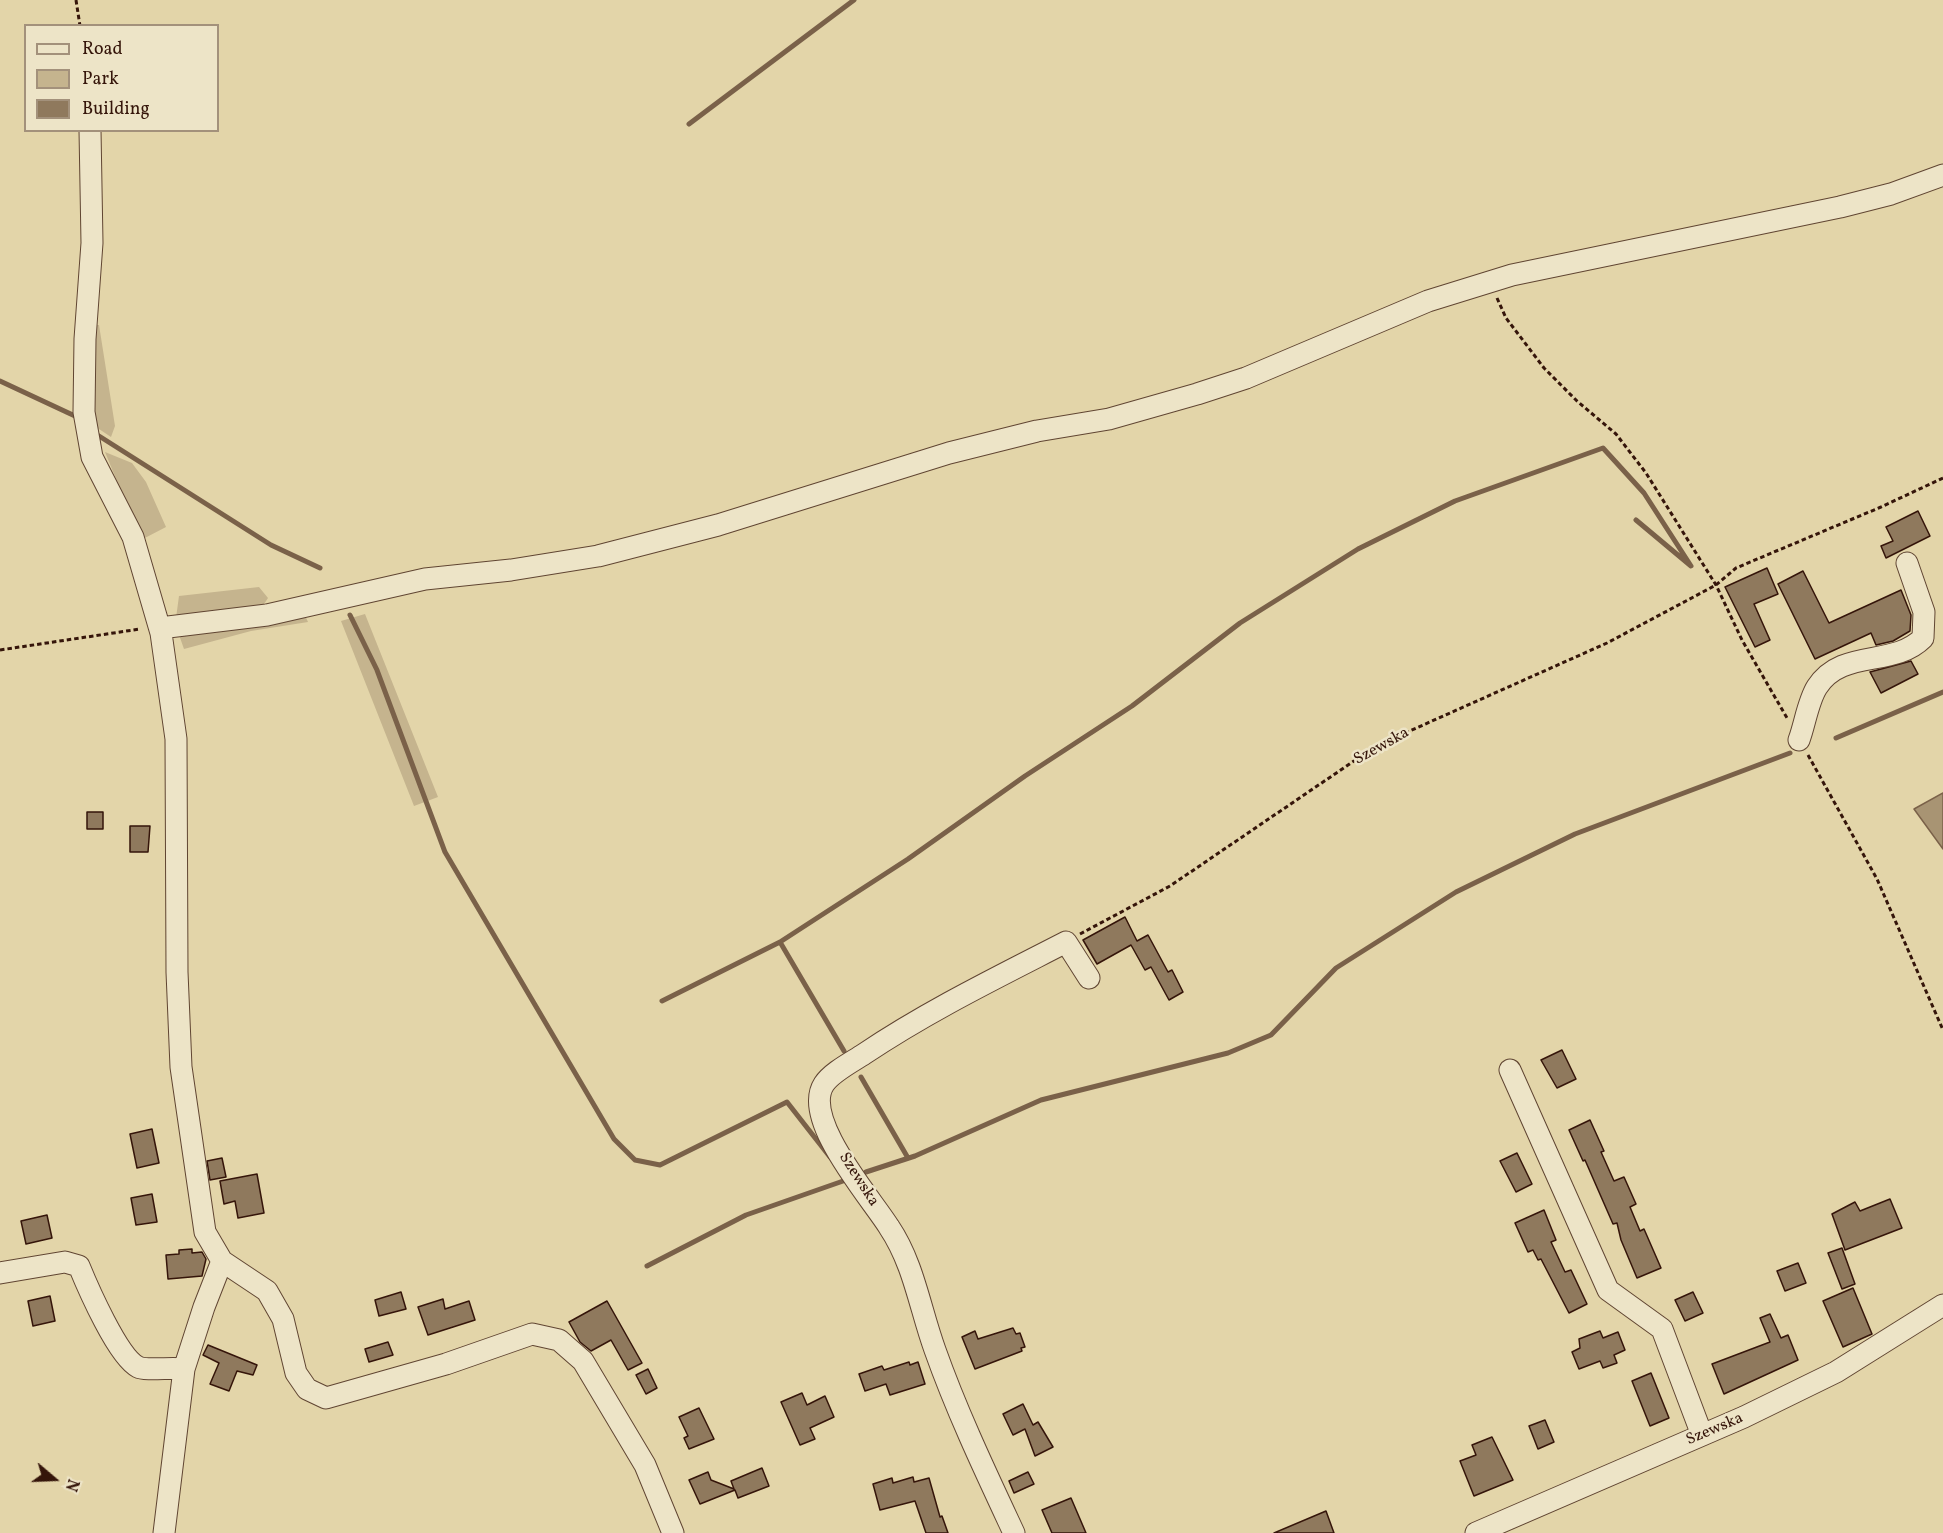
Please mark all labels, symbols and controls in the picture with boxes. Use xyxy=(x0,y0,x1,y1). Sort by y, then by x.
legend xyxy=(24,24,219,132)
text: Road xyxy=(82,37,123,62)
text: Park xyxy=(82,67,119,92)
text: Building xyxy=(82,97,150,122)
street label: Szewska xyxy=(1351,724,1413,770)
street label: Szewska xyxy=(834,1150,882,1210)
street label: Szewska xyxy=(1684,1409,1746,1451)
north arrow xyxy=(24,1449,84,1509)
text: N xyxy=(59,1476,83,1494)

